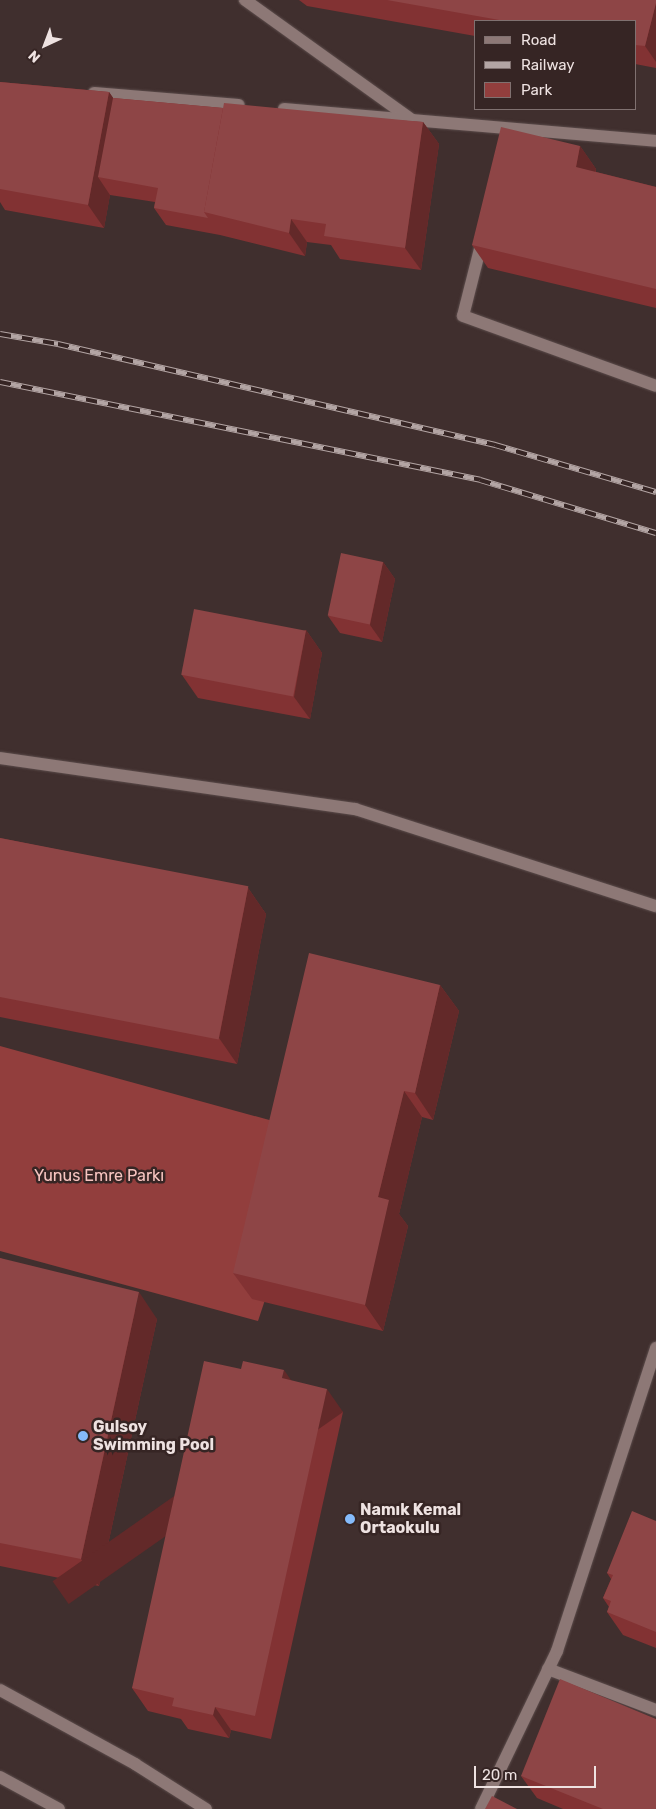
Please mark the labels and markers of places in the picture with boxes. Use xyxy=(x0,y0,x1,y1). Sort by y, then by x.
place label: Gulsoy Swimming Pool xyxy=(93,1417,214,1455)
marker: Gulsoy Swimming Pool xyxy=(77,1430,89,1442)
place label: Namık Kemal Ortaokulu xyxy=(360,1500,461,1538)
marker: Namık Kemal Ortaokulu xyxy=(344,1513,356,1525)

